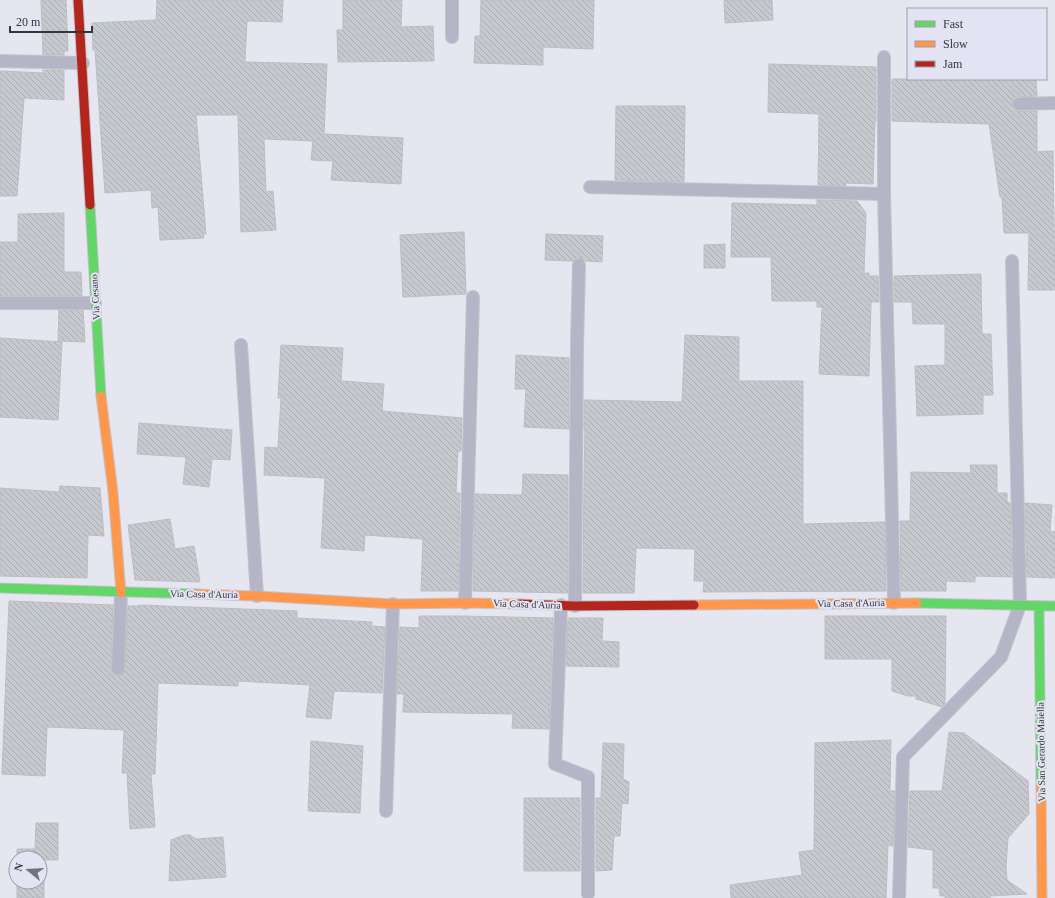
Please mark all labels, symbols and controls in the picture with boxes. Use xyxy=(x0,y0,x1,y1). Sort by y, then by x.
scale bar xyxy=(10,8,92,34)
legend xyxy=(907,8,1047,80)
text: 20 m xyxy=(16,15,41,29)
text: Fast xyxy=(943,17,964,31)
text: Slow xyxy=(943,37,968,51)
text: Jam xyxy=(943,57,963,71)
street label: Via Cesano xyxy=(88,274,102,320)
street label: Via Casa d'Auria xyxy=(170,588,239,600)
street label: Via Casa d'Auria xyxy=(493,597,562,611)
street label: Via Casa d'Auria xyxy=(817,597,886,609)
street label: Via San Gerardo Maiella xyxy=(1035,702,1047,802)
north arrow xyxy=(8,850,48,890)
text: N xyxy=(12,861,25,873)

